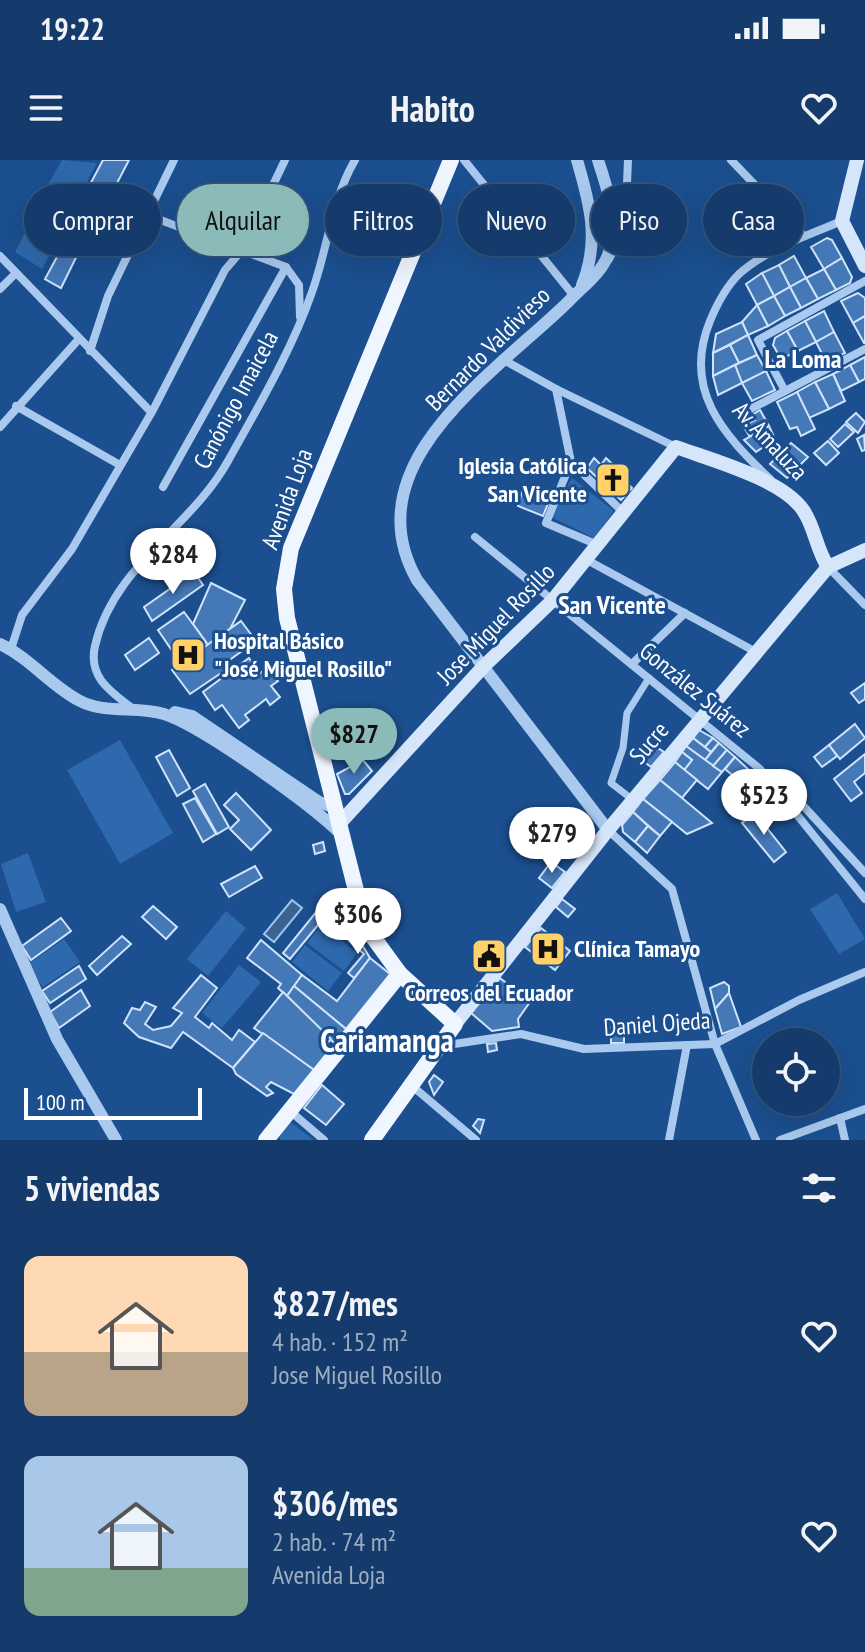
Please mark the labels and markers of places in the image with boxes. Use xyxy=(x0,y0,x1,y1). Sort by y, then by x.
place label: Iglesia Católica San Vicente xyxy=(458,450,587,509)
church icon: Iglesia Católica San Vicente xyxy=(594,461,632,499)
pin: $284 xyxy=(126,528,220,596)
place label: Hospital Básico "José Miguel Rosillo" xyxy=(214,625,392,684)
hospital icon: Hospital Básico "José Miguel Rosillo" xyxy=(169,636,207,674)
pin: $827 xyxy=(307,708,401,776)
pin: $523 xyxy=(717,769,811,837)
pin: $279 xyxy=(505,807,599,875)
pin: $306 xyxy=(311,888,405,956)
hospital icon: Clínica Tamayo xyxy=(529,930,567,968)
place label: Clínica Tamayo xyxy=(574,933,700,964)
public building icon: Correos del Ecuador xyxy=(470,937,508,975)
place label: Correos del Ecuador xyxy=(405,977,574,1008)

